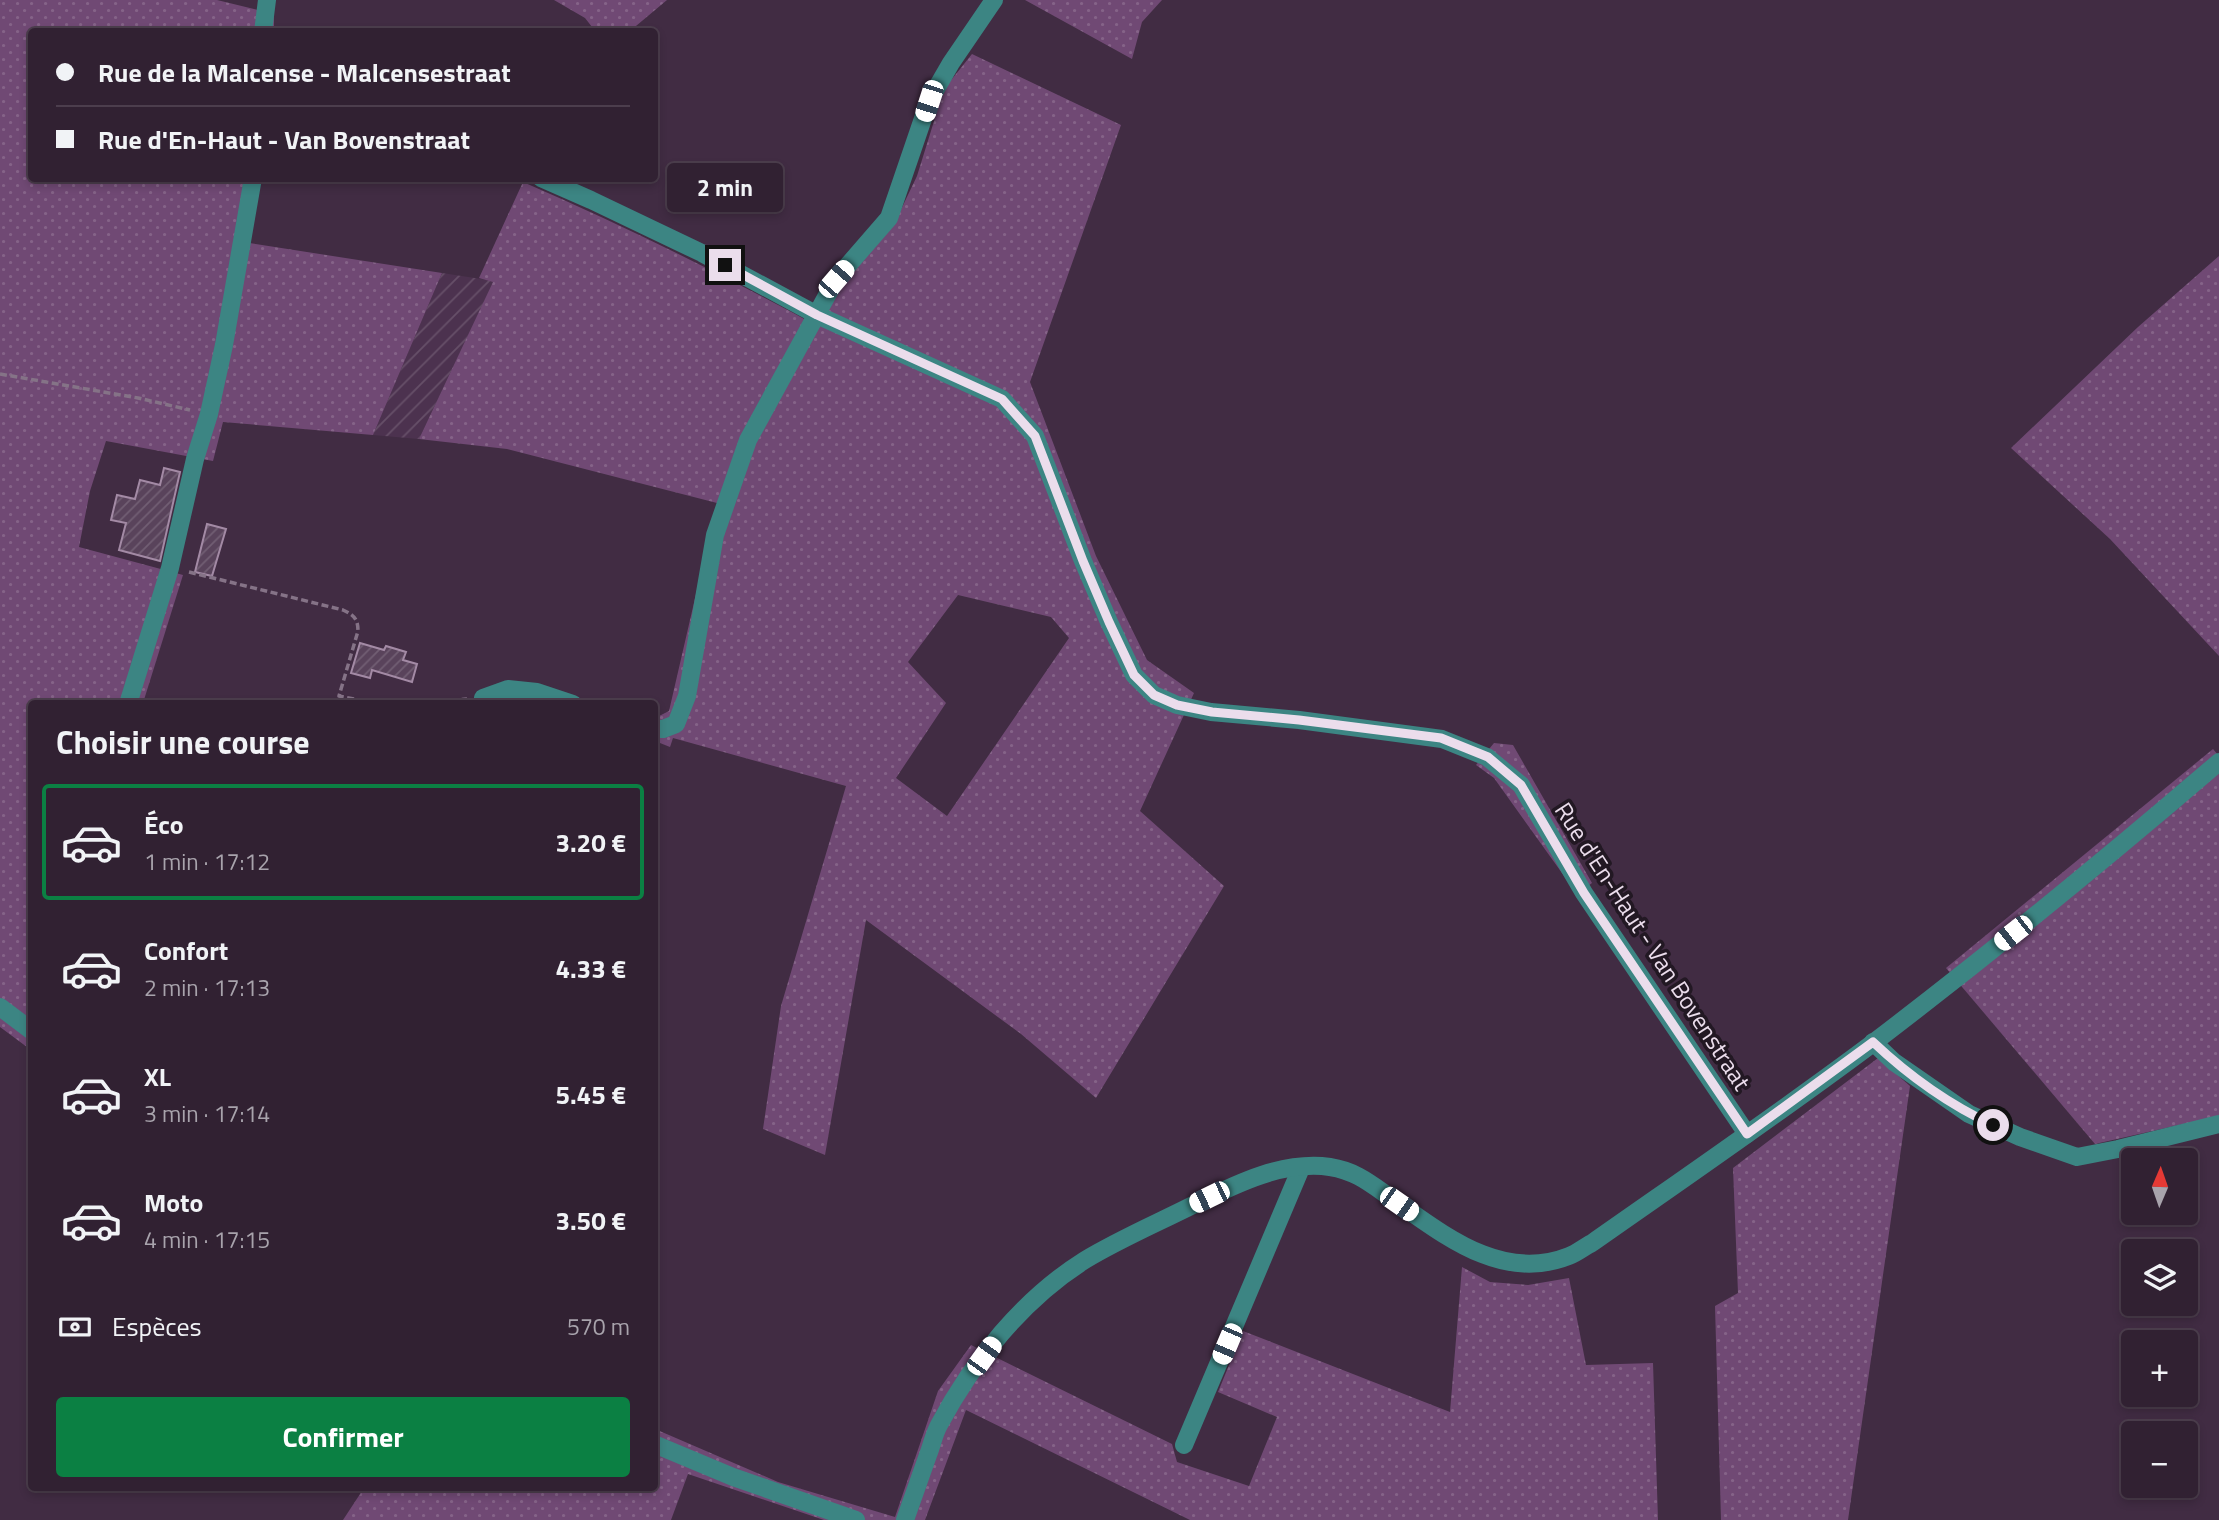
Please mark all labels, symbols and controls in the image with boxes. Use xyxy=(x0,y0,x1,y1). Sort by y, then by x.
text: Rue de la Malcense - Malcensestraat xyxy=(98,53,511,92)
car xyxy=(913,78,946,124)
text: Rue d'En-Haut - Van Bovenstraat xyxy=(98,120,470,159)
callout: 2 min xyxy=(667,163,783,212)
text: 2 min xyxy=(697,170,753,205)
route end xyxy=(709,249,741,281)
car xyxy=(815,256,858,302)
text: Choisir une course xyxy=(56,718,310,766)
street label: Rue d'En-Haut - Van Bovenstraat xyxy=(1546,795,1760,1098)
text: Éco xyxy=(144,805,184,844)
icon: car xyxy=(60,811,123,874)
text: 3.20 € xyxy=(555,823,626,862)
text: 1 min · 17:12 xyxy=(144,844,270,879)
car xyxy=(1990,912,2037,954)
text: Confort xyxy=(144,931,228,970)
icon: car xyxy=(60,937,123,1000)
text: 4.33 € xyxy=(555,949,626,988)
text: 2 min · 17:13 xyxy=(144,970,270,1005)
text: XL xyxy=(144,1057,171,1096)
icon: car xyxy=(60,1063,123,1126)
text: 5.45 € xyxy=(555,1075,626,1114)
text: 3 min · 17:14 xyxy=(144,1096,270,1131)
route start xyxy=(1977,1109,2009,1141)
north arrow xyxy=(2121,1148,2198,1225)
map controls xyxy=(2121,1148,2198,1498)
car xyxy=(1186,1178,1233,1216)
text: Moto xyxy=(144,1183,203,1222)
car xyxy=(1376,1183,1423,1225)
icon: car xyxy=(60,1189,123,1252)
text: 3.50 € xyxy=(555,1201,626,1240)
text: 4 min · 17:15 xyxy=(144,1222,270,1257)
button: layers xyxy=(2121,1239,2198,1316)
text: Espèces xyxy=(112,1307,202,1346)
icon: cash xyxy=(56,1308,94,1346)
text: 570 m xyxy=(567,1309,630,1344)
car xyxy=(1210,1321,1245,1367)
button: + xyxy=(2121,1330,2198,1407)
car xyxy=(964,1333,1005,1379)
button: Confirmer xyxy=(56,1397,630,1477)
button: − xyxy=(2121,1421,2198,1498)

